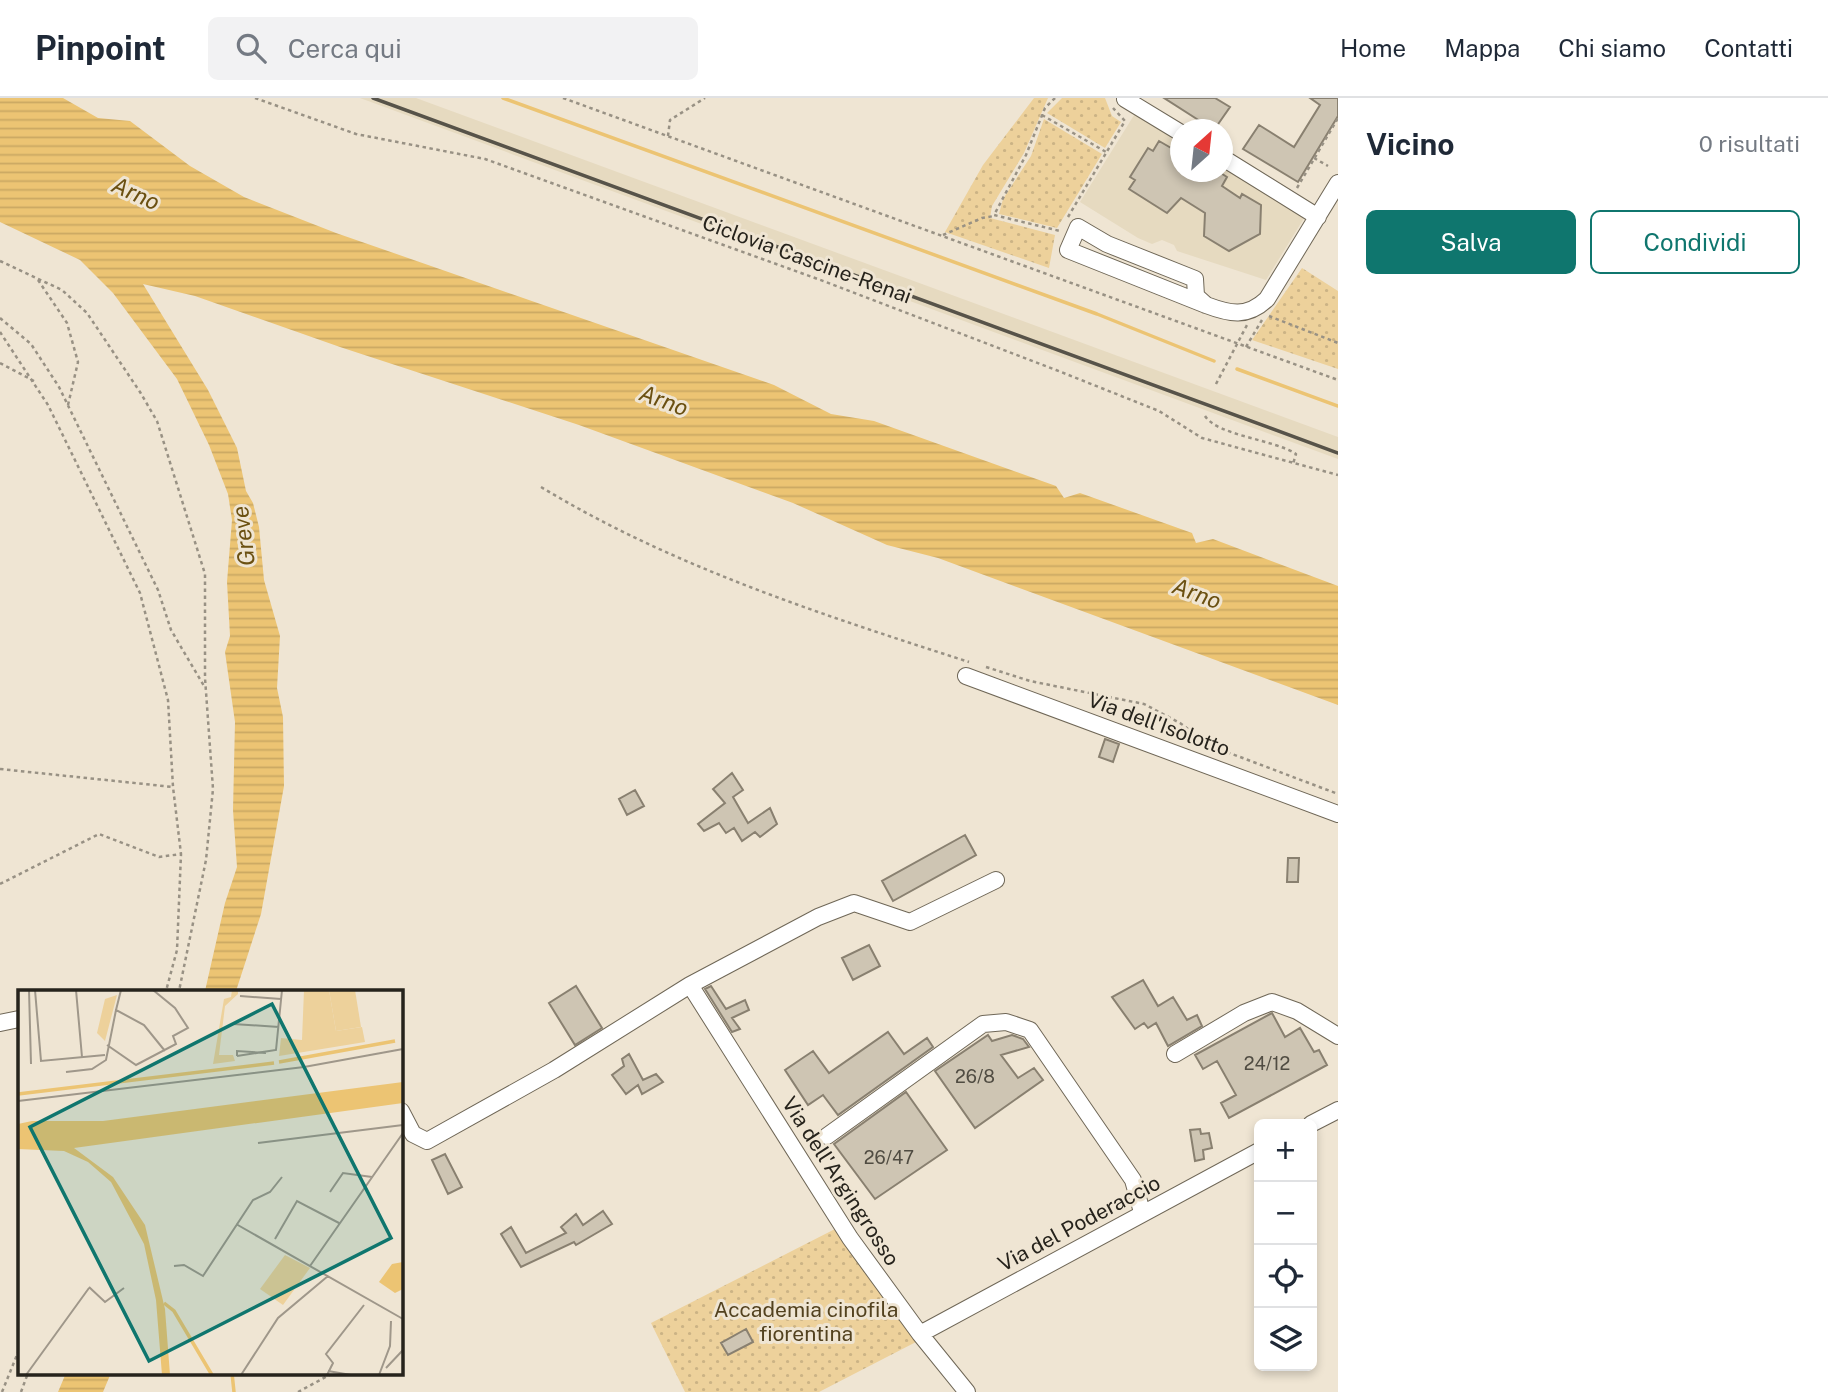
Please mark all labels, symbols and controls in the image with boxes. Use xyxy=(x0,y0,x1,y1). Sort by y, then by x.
search box xyxy=(208,17,698,80)
text: Pinpoint xyxy=(35,29,166,67)
icon: search xyxy=(232,29,270,67)
text: Cerca qui xyxy=(288,33,402,64)
text: Home xyxy=(1340,34,1406,62)
text: Mappa xyxy=(1444,34,1520,62)
text: Chi siamo xyxy=(1558,34,1666,62)
text: Contatti xyxy=(1704,34,1793,62)
north arrow xyxy=(1170,119,1233,182)
text: Vicino xyxy=(1366,126,1455,162)
text: 0 risultati xyxy=(1699,130,1800,157)
water label: Arno xyxy=(108,171,164,215)
street label: Ciclovia Cascine-Renai xyxy=(699,209,915,309)
button: Salva xyxy=(1366,210,1576,274)
button: Condividi xyxy=(1590,210,1800,274)
water label: Arno xyxy=(636,379,692,421)
water label: Greve xyxy=(226,504,260,568)
water label: Arno xyxy=(1169,572,1225,614)
street label: Via dell'Isolotto xyxy=(1085,687,1233,761)
inset map xyxy=(18,990,402,1374)
house number: 24/12 xyxy=(1244,1053,1290,1074)
house number: 26/8 xyxy=(955,1066,995,1087)
street label: Via dell'Argingrosso xyxy=(777,1092,905,1270)
map controls xyxy=(1254,1119,1317,1371)
button: + xyxy=(1254,1119,1317,1182)
house number: 26/47 xyxy=(864,1147,914,1168)
street label: Via del Poderaccio xyxy=(994,1170,1164,1276)
button: − xyxy=(1254,1182,1317,1245)
button: locate xyxy=(1254,1245,1317,1308)
park label: Accademia cinofila fiorentina xyxy=(714,1297,898,1346)
button: layers xyxy=(1254,1308,1317,1371)

